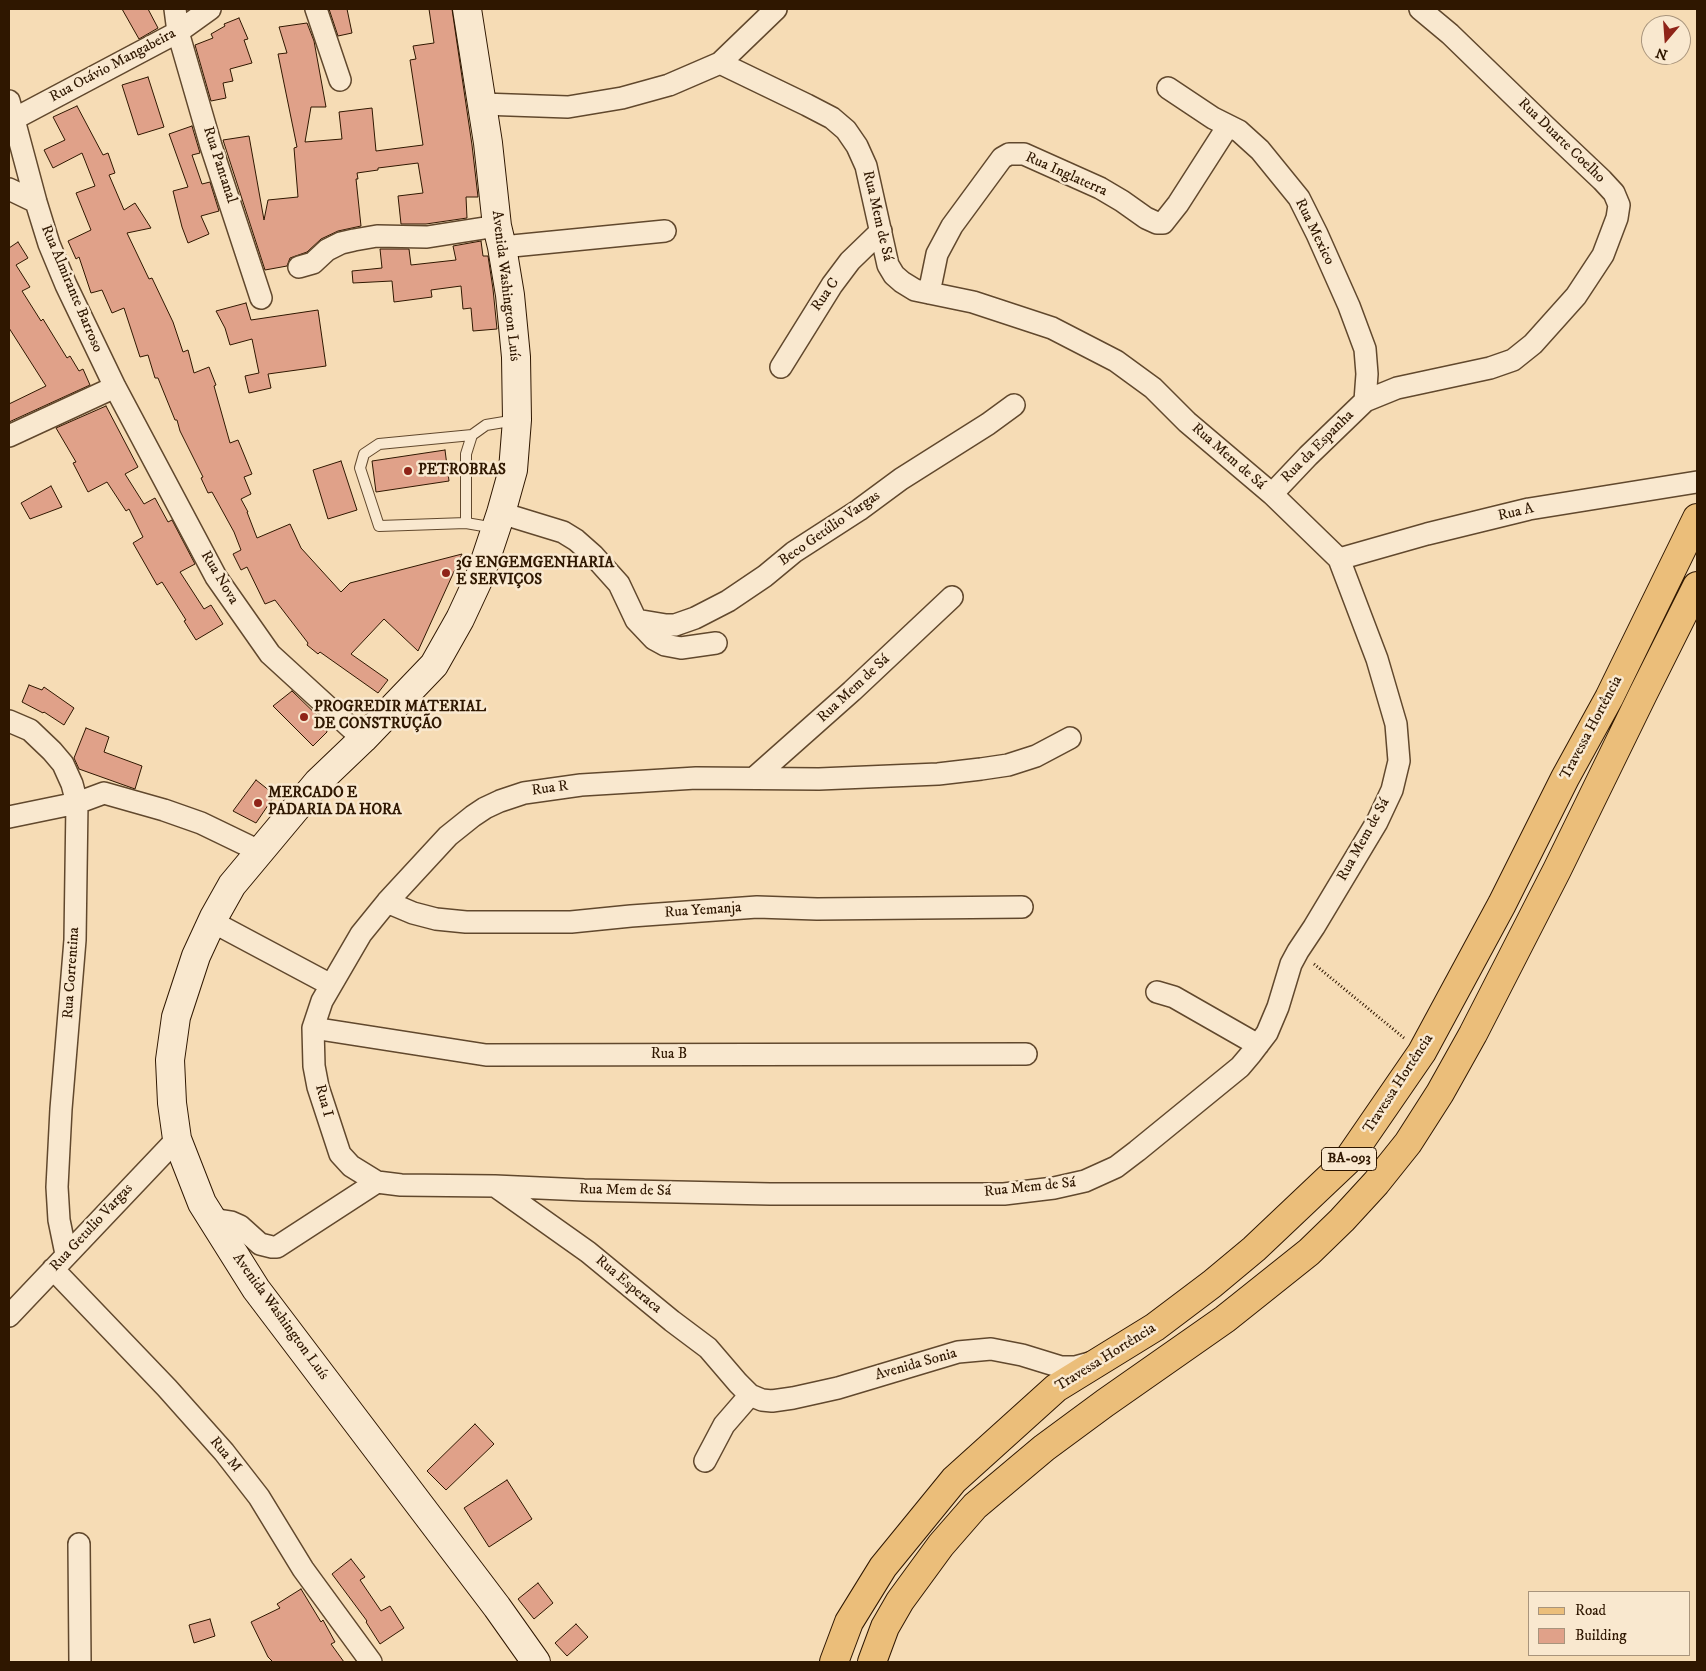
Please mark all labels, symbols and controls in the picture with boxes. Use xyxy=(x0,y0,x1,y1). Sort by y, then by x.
north arrow xyxy=(1641,15,1691,65)
street label: Rua Otávio Mangabeira xyxy=(47,25,179,107)
text: N xyxy=(1653,43,1670,64)
street label: Rua Duarte Coelho xyxy=(1514,95,1608,187)
street label: Rua Pantanal xyxy=(198,124,240,206)
street label: Rua Inglaterra xyxy=(1022,149,1110,201)
street label: Rua Mem de Sá xyxy=(858,169,896,263)
street label: Rua Mexico xyxy=(1290,196,1338,268)
street label: Avenida Washington Luís xyxy=(487,209,523,363)
street label: Rua Almirante Barroso xyxy=(36,223,106,355)
street label: Rua C xyxy=(808,275,844,315)
street label: Rua da Espanha xyxy=(1278,407,1358,487)
street label: Rua Mem de Sá xyxy=(1187,420,1269,494)
place label: PETROBRAS xyxy=(418,462,506,480)
marker: PETROBRAS xyxy=(402,465,414,477)
street label: Beco Getúlio Vargas xyxy=(776,487,884,571)
street label: Rua A xyxy=(1496,500,1536,526)
street label: Rua Nova xyxy=(196,548,242,608)
place label: 3G ENGEMGENHARIA E SERVIÇOS xyxy=(456,555,614,590)
marker: 3G ENGEMGENHARIA E SERVIÇOS xyxy=(440,567,452,579)
street label: Rua Mem de Sá xyxy=(814,651,894,727)
street label: Travessa Hortência xyxy=(1557,673,1627,783)
place label: PROGREDIR MATERIAL DE CONSTRUÇÃO xyxy=(314,699,486,734)
marker: PROGREDIR MATERIAL DE CONSTRUÇÃO xyxy=(298,711,310,723)
street label: Rua R xyxy=(531,778,569,800)
place label: MERCADO E PADARIA DA HORA xyxy=(268,785,402,820)
street label: Rua Mem de Sá xyxy=(1334,795,1394,885)
marker: MERCADO E PADARIA DA HORA xyxy=(252,797,264,809)
street label: Rua Yemanja xyxy=(664,899,742,923)
street label: Rua Correntina xyxy=(60,926,84,1020)
street label: Travessa Hortência xyxy=(1360,1031,1438,1137)
street label: Rua B xyxy=(651,1046,687,1064)
street label: Rua I xyxy=(310,1083,336,1119)
road number: BA-093 xyxy=(1322,1148,1376,1170)
street label: Rua Mem de Sá xyxy=(983,1174,1077,1202)
street label: Rua Getulio Vargas xyxy=(47,1180,137,1276)
street label: Rua Mem de Sá xyxy=(579,1181,671,1201)
street label: Avenida Washington Luís xyxy=(228,1250,332,1384)
street label: Rua Esperaca xyxy=(591,1252,665,1318)
street label: Travessa Hortência xyxy=(1053,1320,1159,1396)
street label: Avenida Sonia xyxy=(873,1345,959,1385)
street label: Rua M xyxy=(205,1434,245,1476)
legend xyxy=(1528,1591,1691,1656)
text: Road xyxy=(1575,1601,1606,1620)
text: Building xyxy=(1575,1626,1627,1645)

